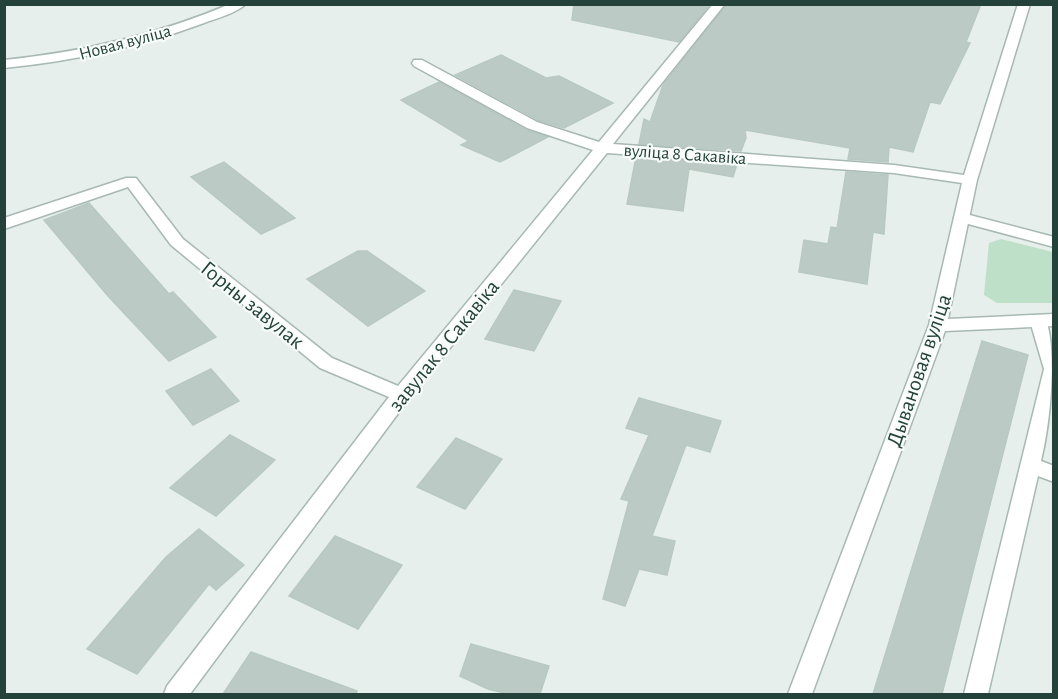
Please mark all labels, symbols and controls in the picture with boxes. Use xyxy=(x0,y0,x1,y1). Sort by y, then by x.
street label: Новая вуліца xyxy=(77,22,173,64)
street label: вуліца 8 Сакавіка xyxy=(623,142,747,168)
street label: Горны завулак xyxy=(197,257,308,353)
street label: завулак 8 Сакавіка xyxy=(384,276,503,416)
street label: Дывановая вуліца xyxy=(883,291,955,449)

